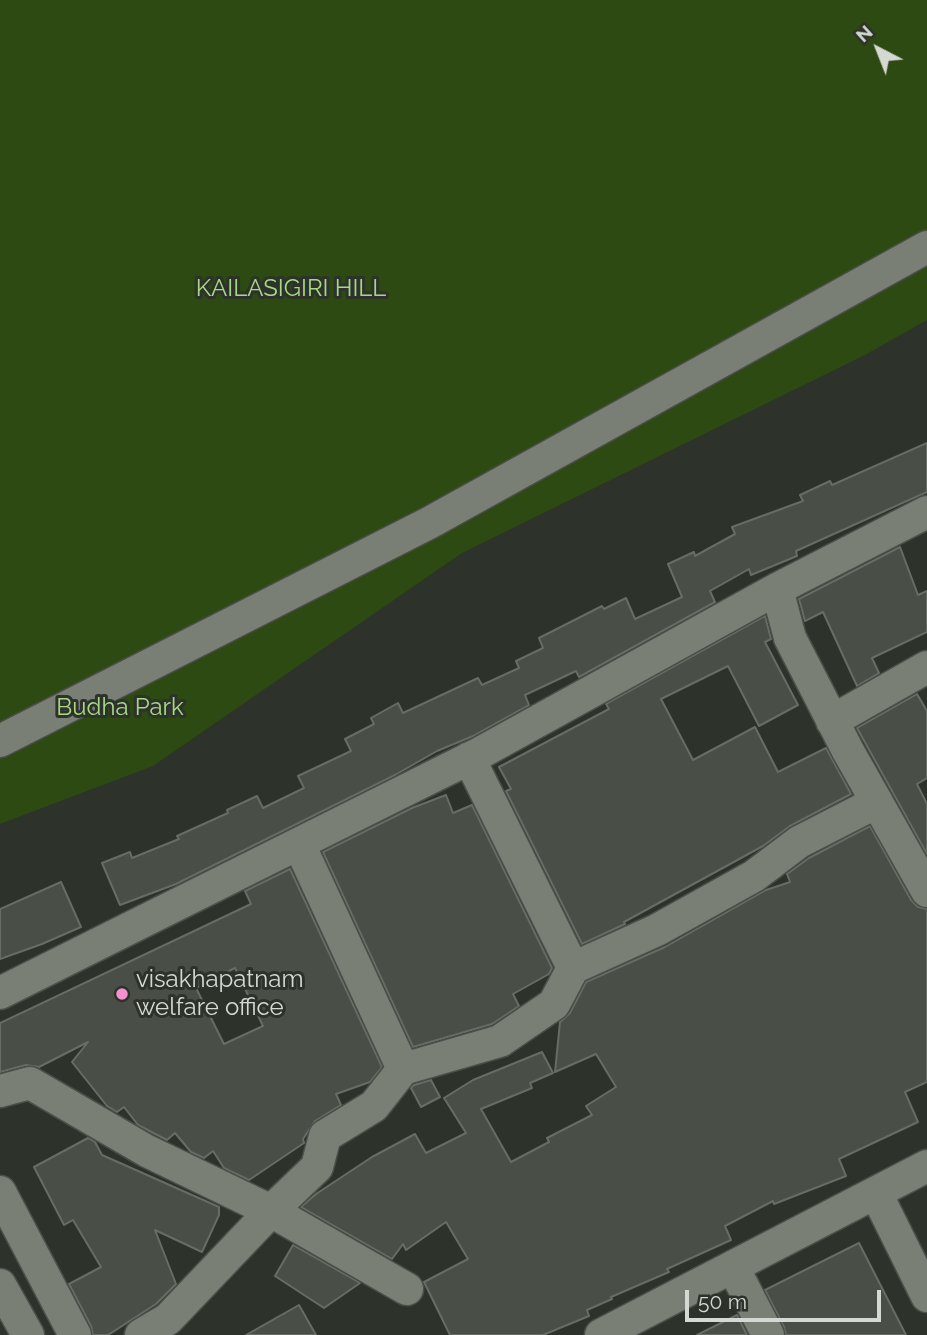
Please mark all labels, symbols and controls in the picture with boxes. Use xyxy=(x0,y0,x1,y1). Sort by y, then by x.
north arrow xyxy=(843,14,913,84)
text: N xyxy=(851,20,877,46)
park label: KAILASIGIRI HILL xyxy=(196,275,386,303)
park label: Budha Park xyxy=(56,694,184,722)
place label: visakhapatnam welfare office xyxy=(136,966,303,1022)
marker: visakhapatnam welfare office xyxy=(114,986,130,1002)
scale bar xyxy=(689,1276,885,1320)
text: 50 m xyxy=(698,1289,747,1314)

